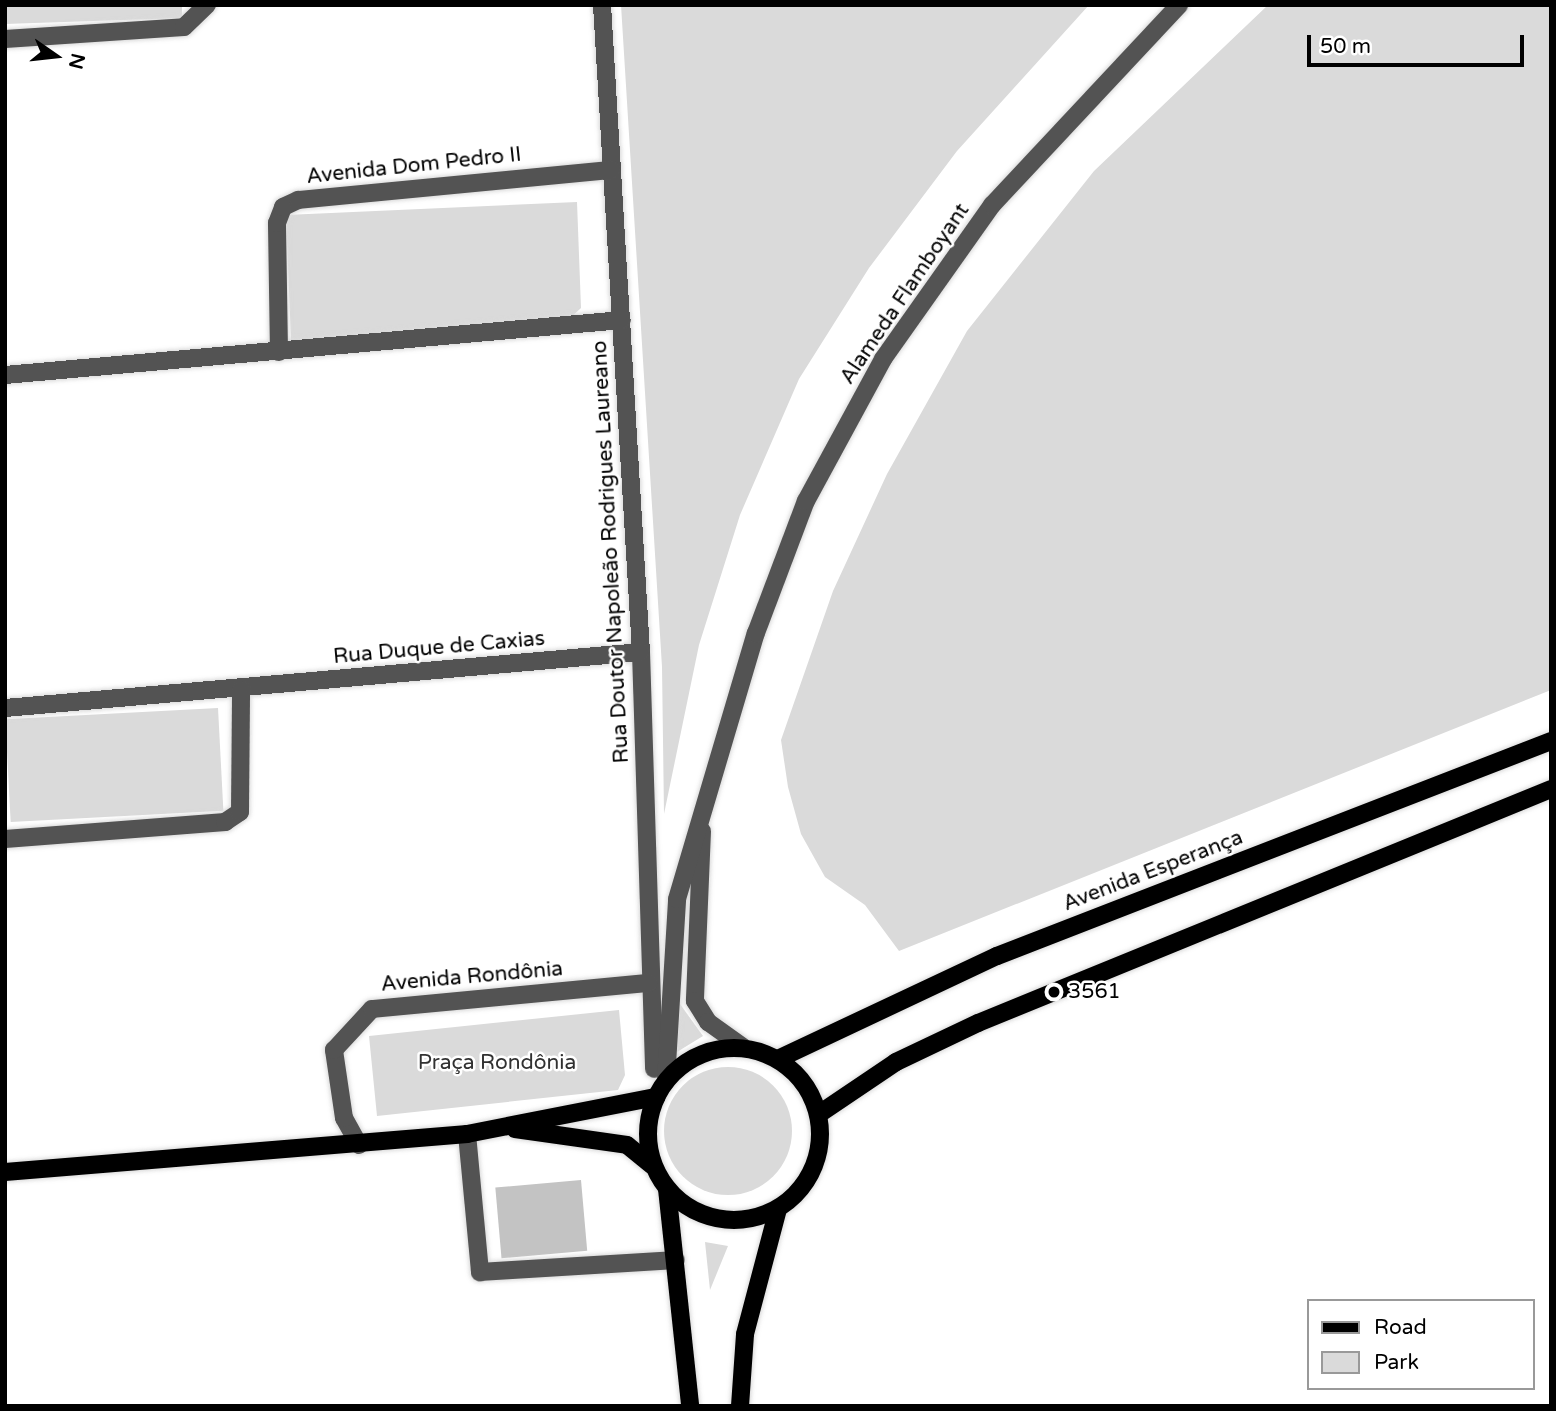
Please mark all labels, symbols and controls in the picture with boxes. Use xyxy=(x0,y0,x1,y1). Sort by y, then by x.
north arrow xyxy=(21,21,91,91)
scale bar xyxy=(1311,21,1528,65)
text: 50 m xyxy=(1320,34,1371,59)
text: N xyxy=(64,51,89,71)
street label: Avenida Dom Pedro II xyxy=(305,142,523,190)
street label: Alameda Flamboyant xyxy=(835,199,975,389)
street label: Rua Doutor Napoleão Rodrigues Laureano xyxy=(587,340,635,764)
street label: Rua Duque de Caxias xyxy=(332,626,546,670)
street label: Avenida Esperança xyxy=(1060,825,1246,917)
street label: Avenida Rondônia xyxy=(380,956,564,998)
place label: 3561 xyxy=(1068,979,1121,1005)
marker: 3561 xyxy=(1046,984,1062,1000)
park label: Praça Rondônia xyxy=(418,1050,576,1076)
legend xyxy=(1308,1299,1535,1390)
text: Road xyxy=(1374,1315,1427,1340)
text: Park xyxy=(1374,1350,1419,1375)

